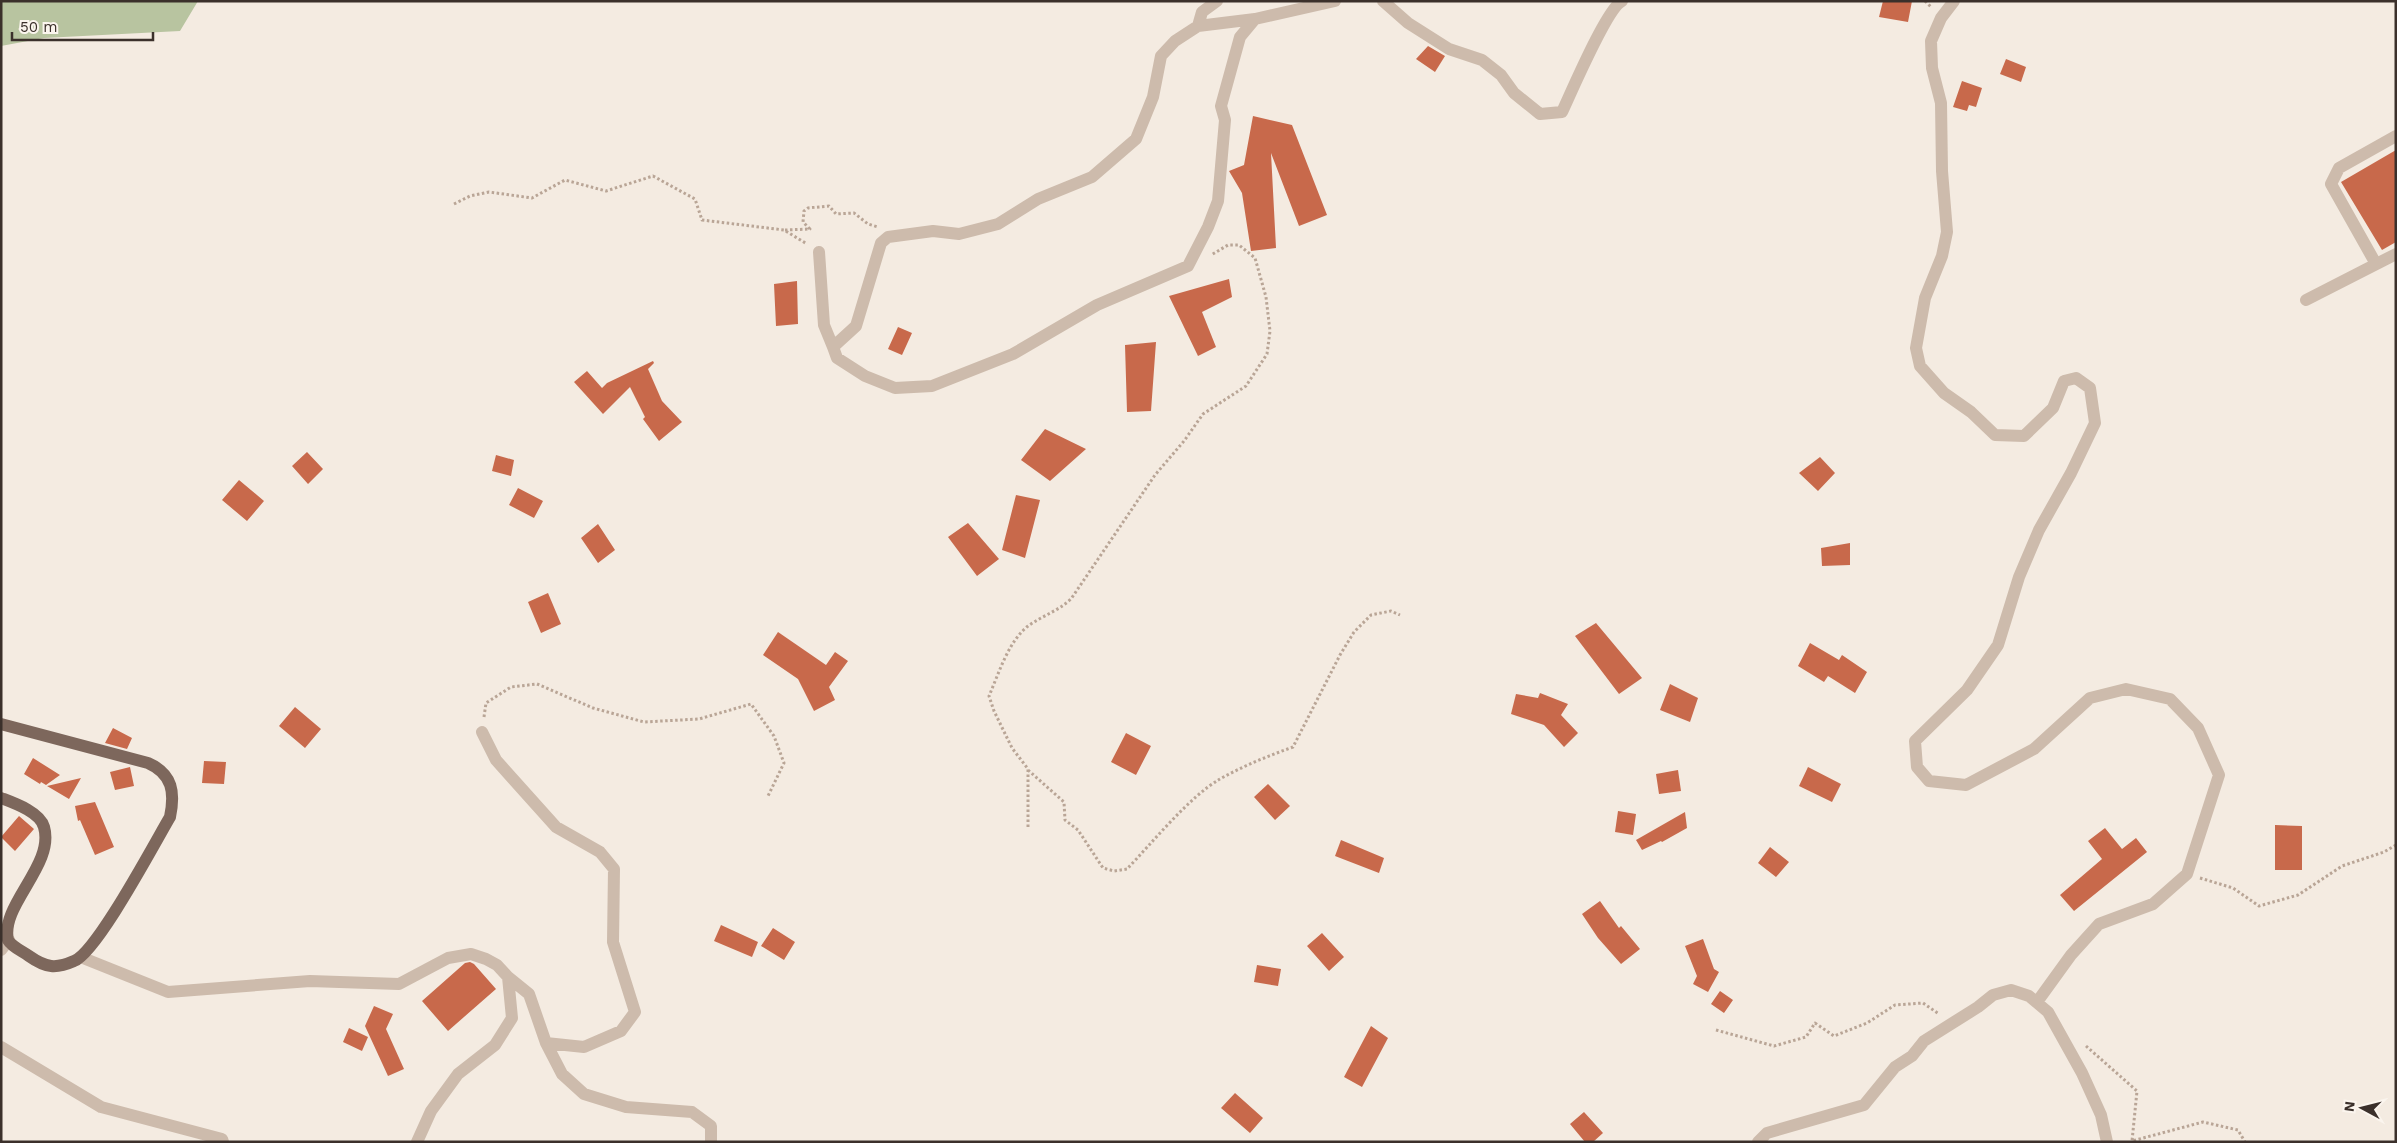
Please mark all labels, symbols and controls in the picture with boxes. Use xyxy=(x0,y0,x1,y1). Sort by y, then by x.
scale bar xyxy=(12,10,154,42)
text: 50 m xyxy=(20,18,57,36)
north arrow xyxy=(2337,1083,2387,1133)
text: N xyxy=(2341,1100,2358,1113)

